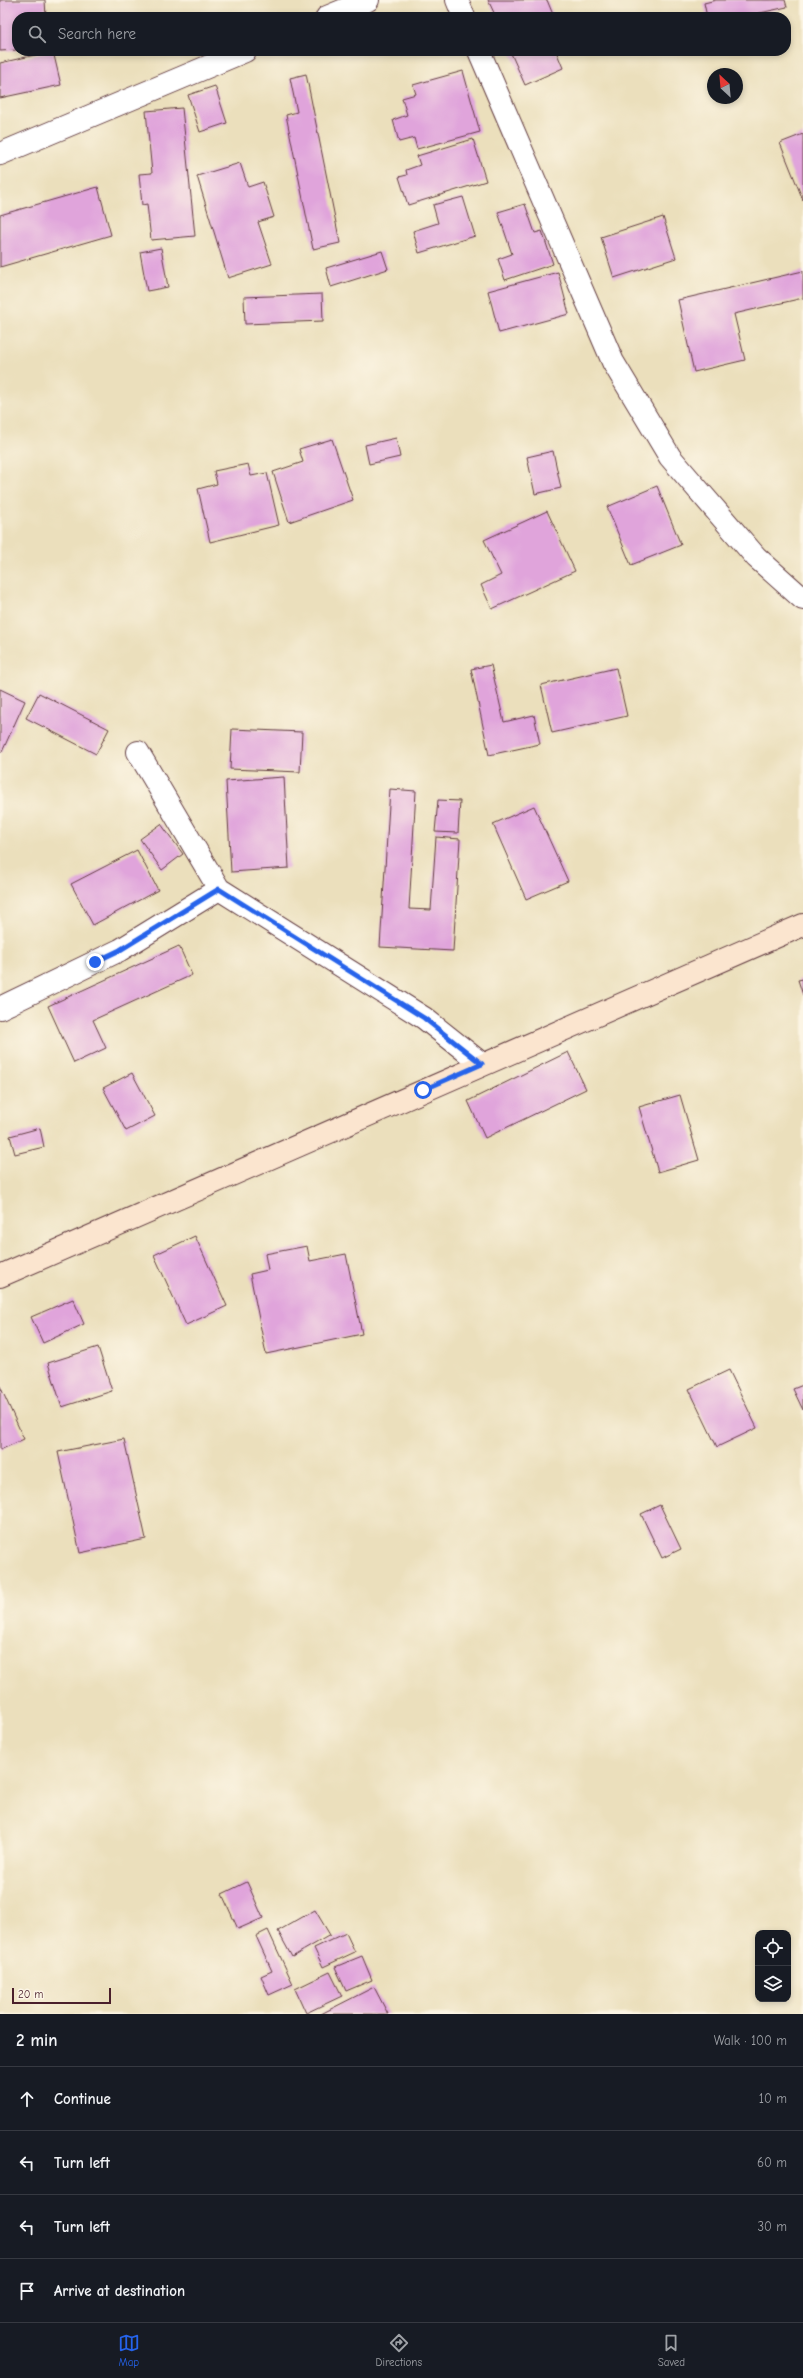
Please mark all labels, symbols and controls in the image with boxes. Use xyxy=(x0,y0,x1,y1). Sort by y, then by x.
search box xyxy=(12,12,791,56)
icon: search xyxy=(26,23,48,45)
text: Search here xyxy=(58,25,136,43)
north arrow xyxy=(707,68,743,104)
route end xyxy=(86,953,104,971)
route start xyxy=(414,1081,432,1099)
map controls xyxy=(755,1930,791,2002)
button: locate xyxy=(755,1930,791,1966)
button: layers xyxy=(755,1966,791,2002)
scale bar xyxy=(12,1986,111,2005)
text: 20 m xyxy=(18,1988,43,2001)
text: 2 min xyxy=(16,2031,57,2050)
text: Walk · 100 m xyxy=(714,2033,787,2048)
icon: ahead xyxy=(16,2088,38,2110)
text: Continue xyxy=(54,2090,111,2108)
text: 10 m xyxy=(759,2091,787,2106)
icon: left xyxy=(16,2152,38,2174)
text: Turn left xyxy=(54,2154,110,2172)
text: 60 m xyxy=(757,2155,787,2170)
icon: left xyxy=(16,2216,38,2238)
text: Turn left xyxy=(54,2218,110,2236)
text: 30 m xyxy=(757,2219,787,2234)
icon: arrive xyxy=(16,2280,38,2302)
text: Arrive at destination xyxy=(54,2282,185,2300)
tab: Map xyxy=(118,2332,140,2369)
tab: Directions xyxy=(376,2332,422,2369)
tab: Saved xyxy=(658,2332,685,2369)

